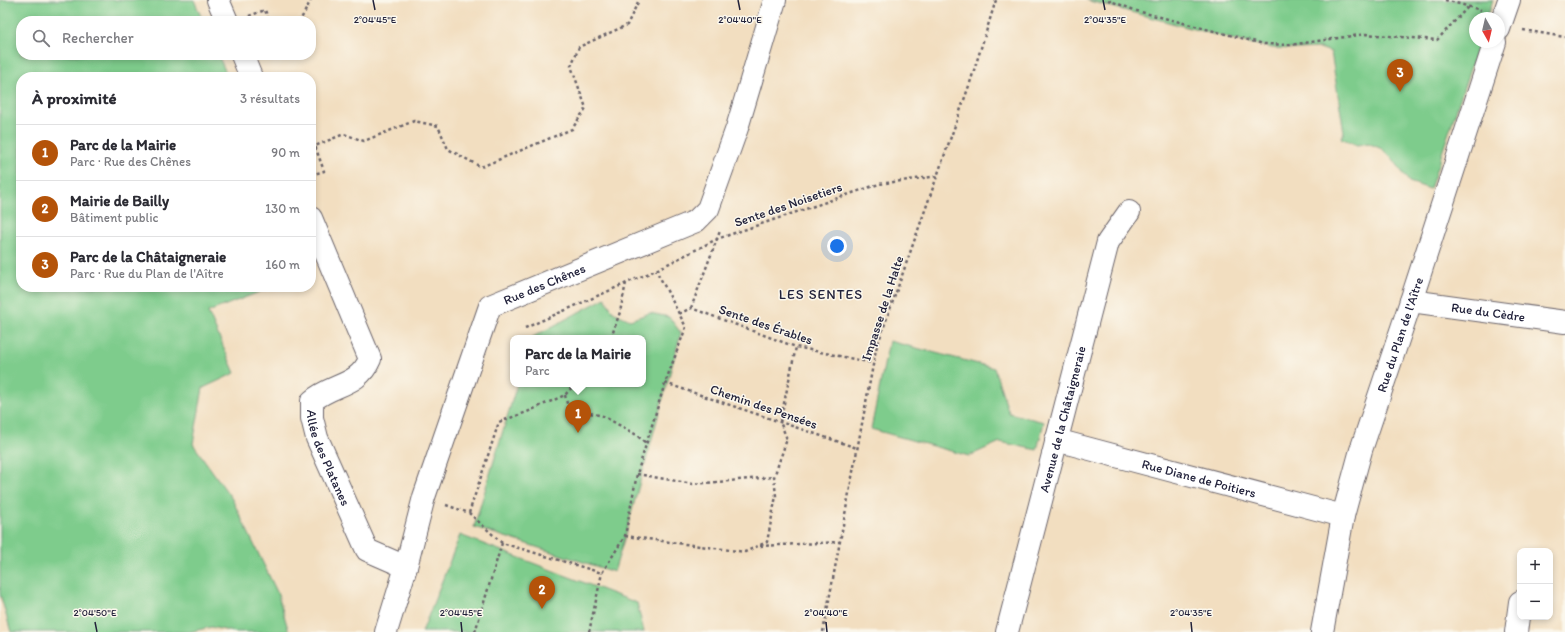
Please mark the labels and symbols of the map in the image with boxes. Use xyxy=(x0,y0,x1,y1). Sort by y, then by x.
north arrow xyxy=(1469,12,1505,48)
text: 2°04'45"E xyxy=(354,13,397,26)
text: 2°04'40"E xyxy=(718,13,762,26)
text: 2°04'35"E xyxy=(1084,13,1127,26)
pin: 3 xyxy=(1387,59,1413,92)
street label: Sente des Noisetiers xyxy=(732,179,844,230)
your location xyxy=(827,236,847,256)
street label: Impasse de la Halte xyxy=(858,254,907,363)
street label: Rue des Chênes xyxy=(501,260,588,308)
street label: Rue du Plan de l'Aître xyxy=(1374,275,1426,394)
district label: LES SENTES xyxy=(779,286,863,303)
street label: Rue du Cèdre xyxy=(1450,300,1526,324)
street label: Sente des Érables xyxy=(717,301,815,348)
street label: Avenue de la Châtaigneraie xyxy=(1036,344,1089,494)
street label: Chemin des Pensées xyxy=(708,381,820,432)
pin: 1 xyxy=(565,400,591,433)
street label: Allée des Platanes xyxy=(304,410,353,508)
street label: Rue Diane de Poitiers xyxy=(1140,456,1258,501)
pin: 2 xyxy=(529,576,555,609)
text: 2°04'50"E xyxy=(74,606,117,619)
text: 2°04'45"E xyxy=(440,606,483,619)
text: 2°04'40"E xyxy=(804,606,848,619)
text: 2°04'35"E xyxy=(1170,606,1213,619)

